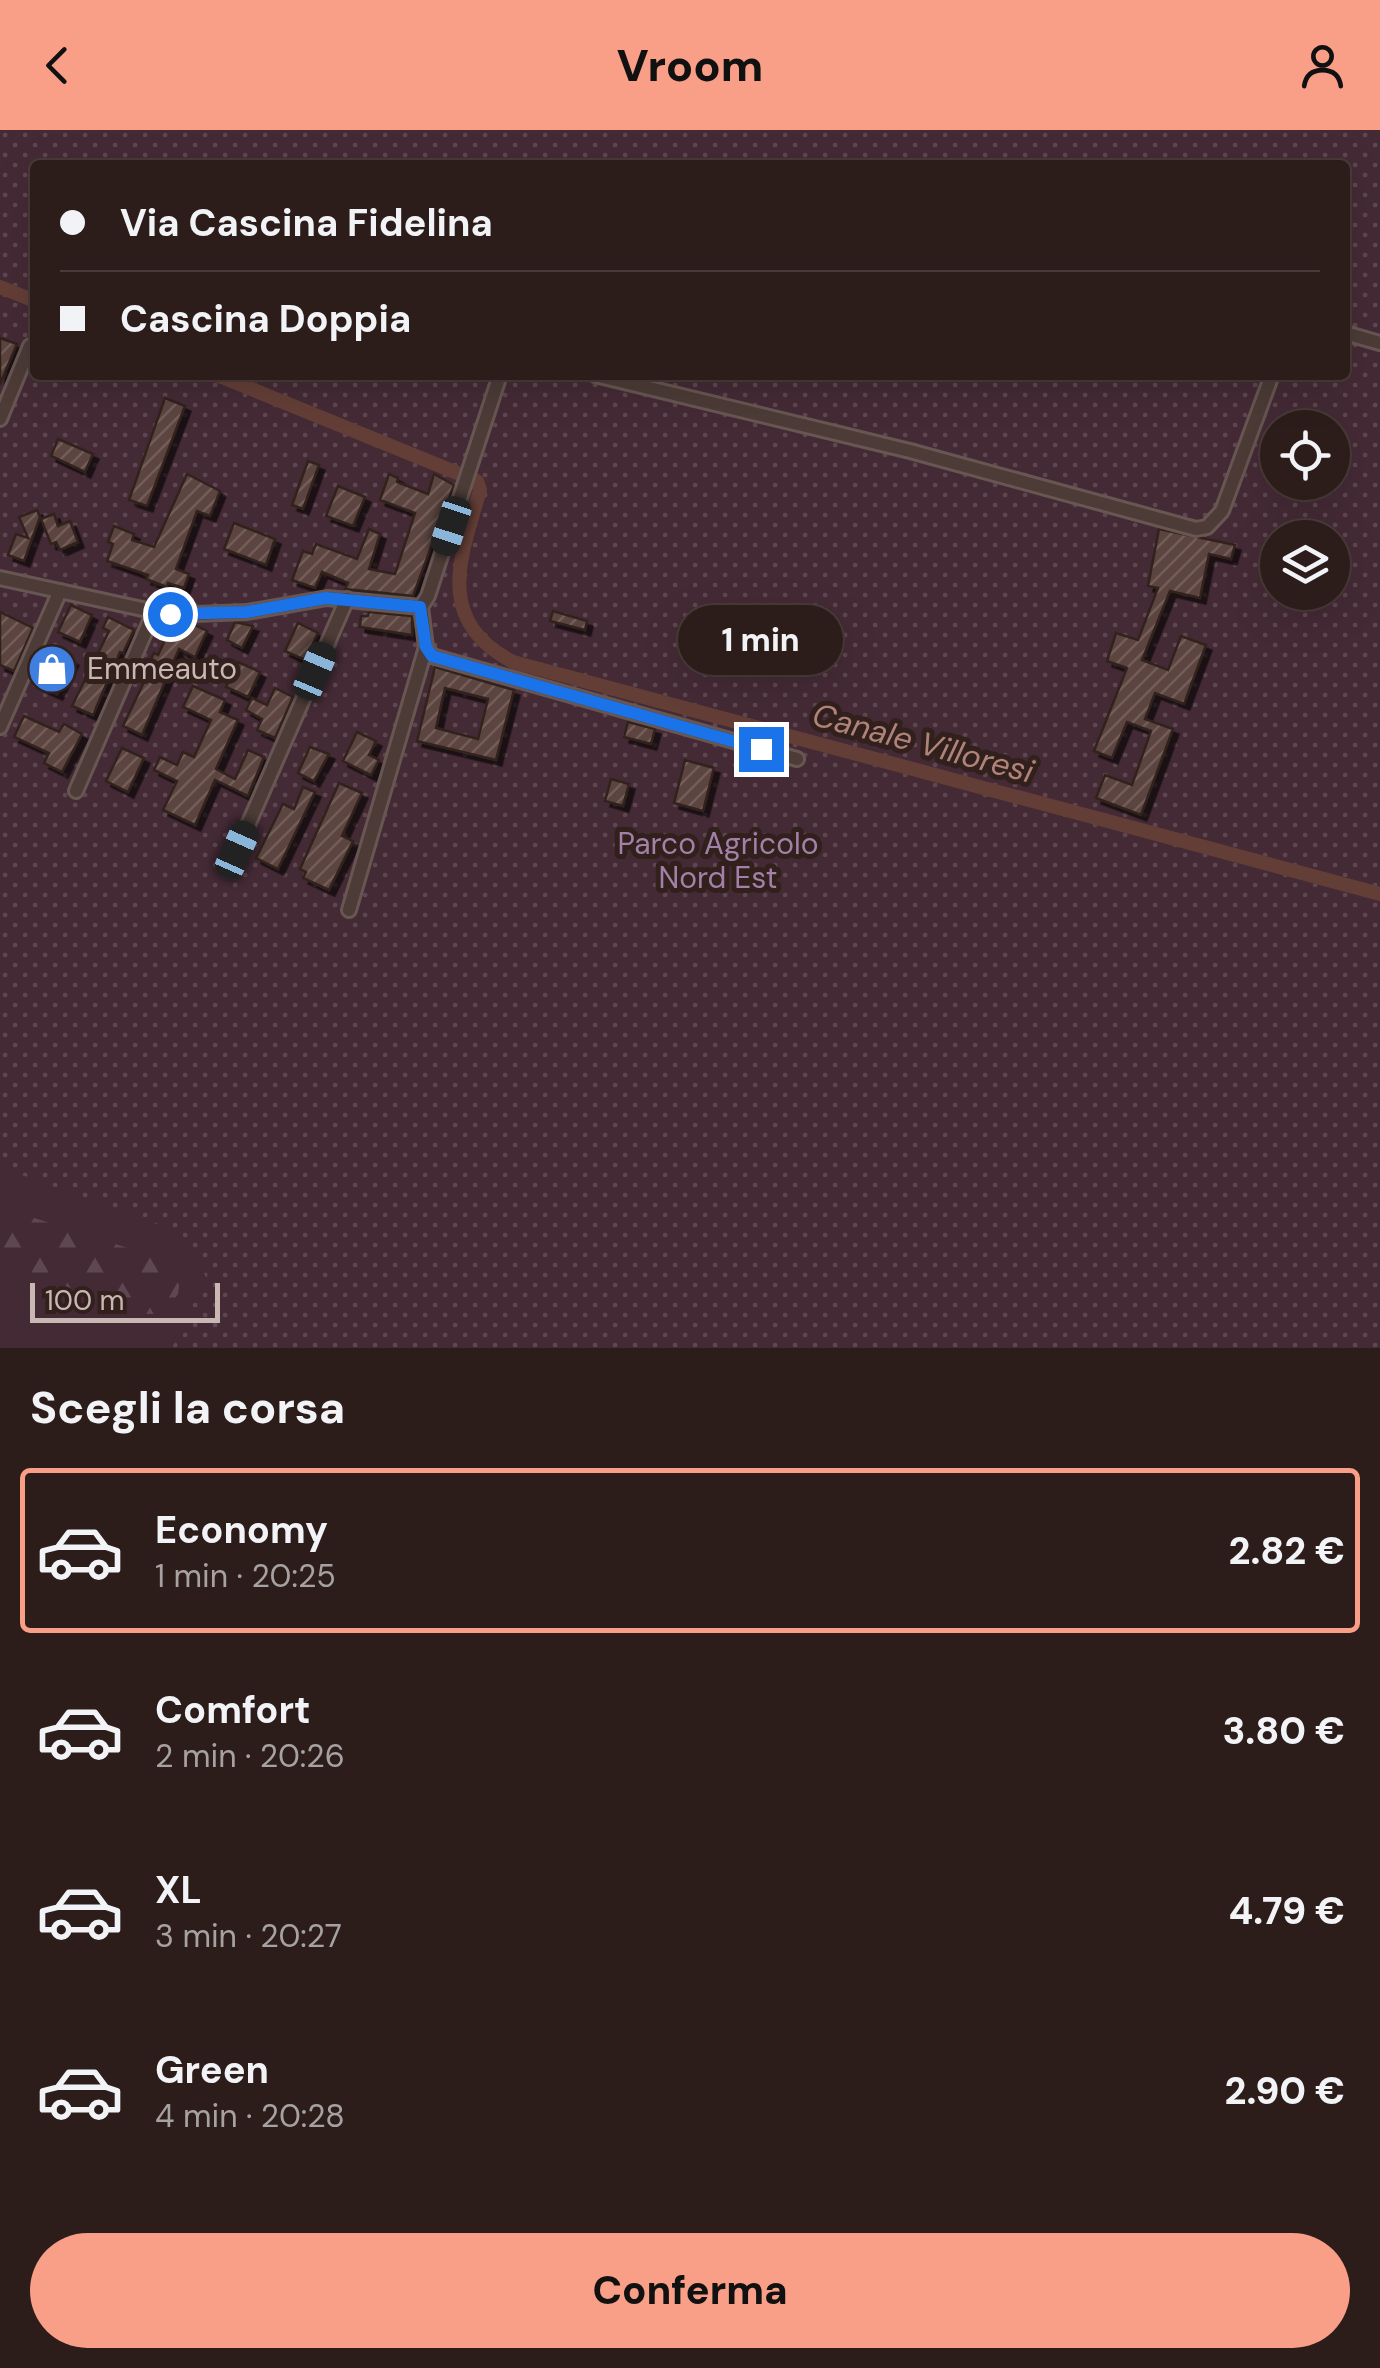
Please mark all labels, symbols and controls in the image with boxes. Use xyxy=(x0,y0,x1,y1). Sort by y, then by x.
text: Vroom xyxy=(617,36,763,95)
icon: back xyxy=(30,38,85,93)
icon: person xyxy=(1295,38,1350,93)
text: Via Cascina Fidelina xyxy=(120,198,493,248)
text: Cascina Doppia xyxy=(120,294,411,344)
map controls xyxy=(1260,410,1350,610)
button: locate xyxy=(1260,410,1350,500)
car xyxy=(427,493,475,559)
button: layers xyxy=(1260,520,1350,610)
route start xyxy=(148,592,193,637)
callout: 1 min xyxy=(678,604,844,674)
text: 1 min xyxy=(721,619,800,661)
car xyxy=(289,638,341,704)
shop icon: Emmeauto xyxy=(26,643,78,695)
place label: Emmeauto xyxy=(87,649,237,688)
water label: Canale Villoresi xyxy=(808,693,1039,793)
route end xyxy=(739,727,784,772)
car xyxy=(211,816,263,884)
park label: Parco Agricolo Nord Est xyxy=(618,824,818,897)
scale bar xyxy=(30,1278,220,1322)
text: 100 m xyxy=(45,1282,124,1319)
text: Scegli la corsa xyxy=(30,1378,345,1437)
text: Economy xyxy=(155,1505,328,1555)
icon: car xyxy=(35,1506,125,1596)
text: 2.82 € xyxy=(1228,1526,1345,1576)
text: 1 min · 20:25 xyxy=(155,1555,336,1597)
text: Comfort xyxy=(155,1685,311,1735)
icon: car xyxy=(35,1686,125,1776)
text: 3.80 € xyxy=(1222,1706,1345,1756)
text: 2 min · 20:26 xyxy=(155,1735,345,1777)
text: XL xyxy=(155,1865,202,1915)
icon: car xyxy=(35,1866,125,1956)
text: 4.79 € xyxy=(1228,1886,1345,1936)
text: 3 min · 20:27 xyxy=(155,1915,342,1957)
text: Green xyxy=(155,2045,269,2095)
icon: car xyxy=(35,2046,125,2136)
text: 2.90 € xyxy=(1225,2066,1345,2116)
text: 4 min · 20:28 xyxy=(155,2095,345,2137)
button: Conferma xyxy=(30,2233,1350,2348)

